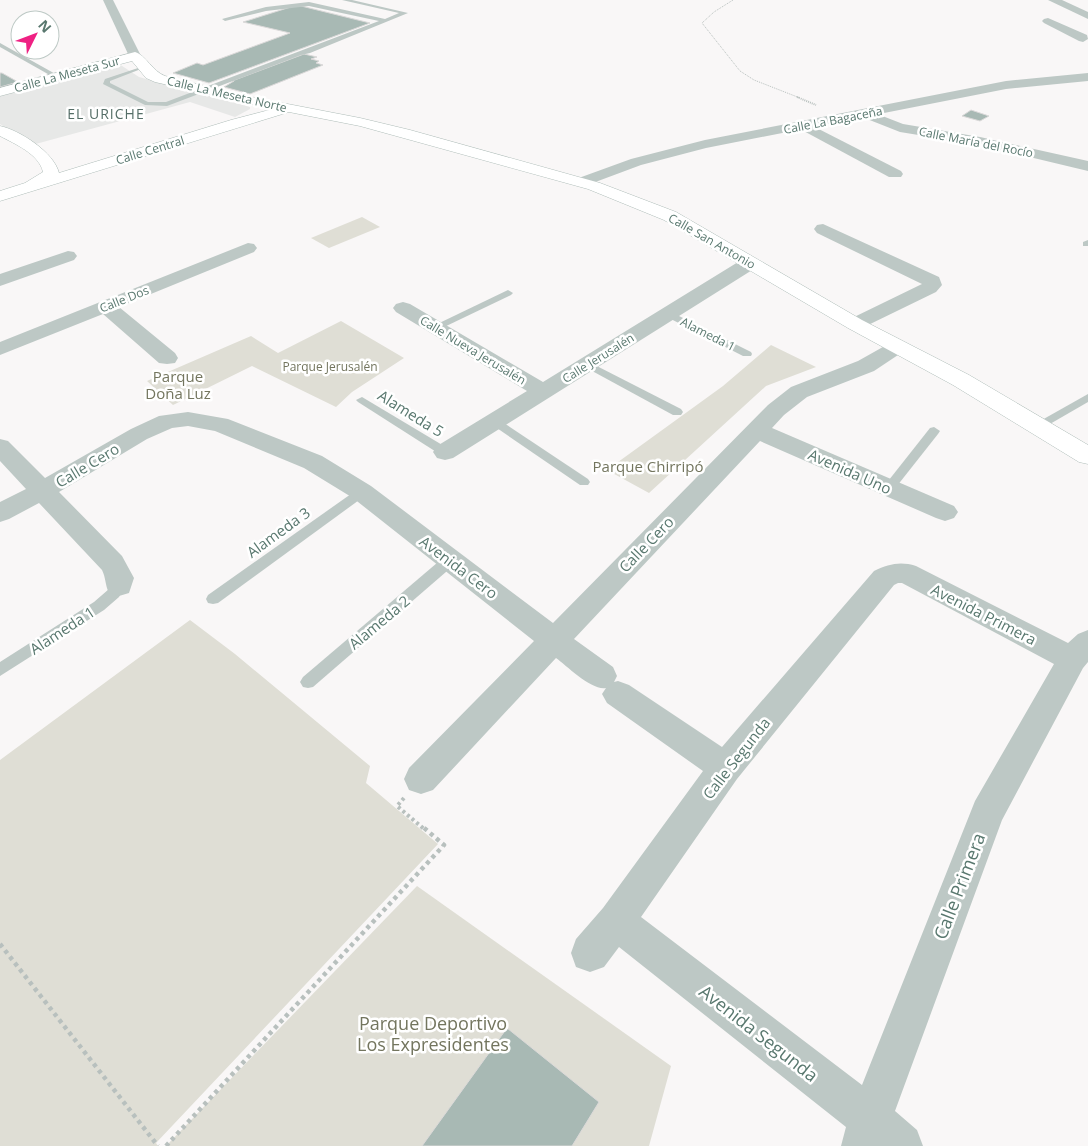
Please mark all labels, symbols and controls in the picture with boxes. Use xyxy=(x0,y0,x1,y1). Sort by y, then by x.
north arrow xyxy=(10,10,60,60)
text: N xyxy=(34,15,56,37)
street label: Calle La Meseta Sur xyxy=(12,52,122,96)
street label: Calle La Meseta Norte xyxy=(165,72,289,116)
street label: Calle La Bagaceña xyxy=(782,102,884,138)
district label: EL URICHE xyxy=(67,104,145,123)
street label: Calle María del Rocío xyxy=(917,123,1035,161)
street label: Calle Central xyxy=(114,132,186,168)
street label: Calle San Antonio xyxy=(665,209,759,273)
street label: Calle Dos xyxy=(97,281,151,317)
street label: Calle Nueva Jerusalén xyxy=(417,312,529,388)
street label: Alameda 1 xyxy=(678,313,738,355)
street label: Calle Jerusalén xyxy=(559,329,637,387)
park label: Parque Jerusalén xyxy=(282,358,378,375)
park label: Parque Doña Luz xyxy=(145,366,211,403)
street label: Alameda 5 xyxy=(374,385,448,441)
street label: Calle Cero xyxy=(52,438,122,492)
street label: Avenida Uno xyxy=(805,444,895,498)
park label: Parque Chirripó xyxy=(593,456,703,476)
street label: Alameda 3 xyxy=(242,502,314,562)
street label: Calle Cero xyxy=(614,512,678,576)
street label: Avenida Cero xyxy=(416,531,502,603)
street label: Avenida Primera xyxy=(928,579,1040,649)
street label: Alameda 2 xyxy=(344,591,414,653)
street label: Alameda 1 xyxy=(26,601,98,659)
street label: Calle Segunda xyxy=(698,713,774,803)
street label: Calle Primera xyxy=(928,829,990,943)
street label: Avenida Segunda xyxy=(695,979,823,1087)
park label: Parque Deportivo Los Expresidentes xyxy=(357,1011,509,1056)

